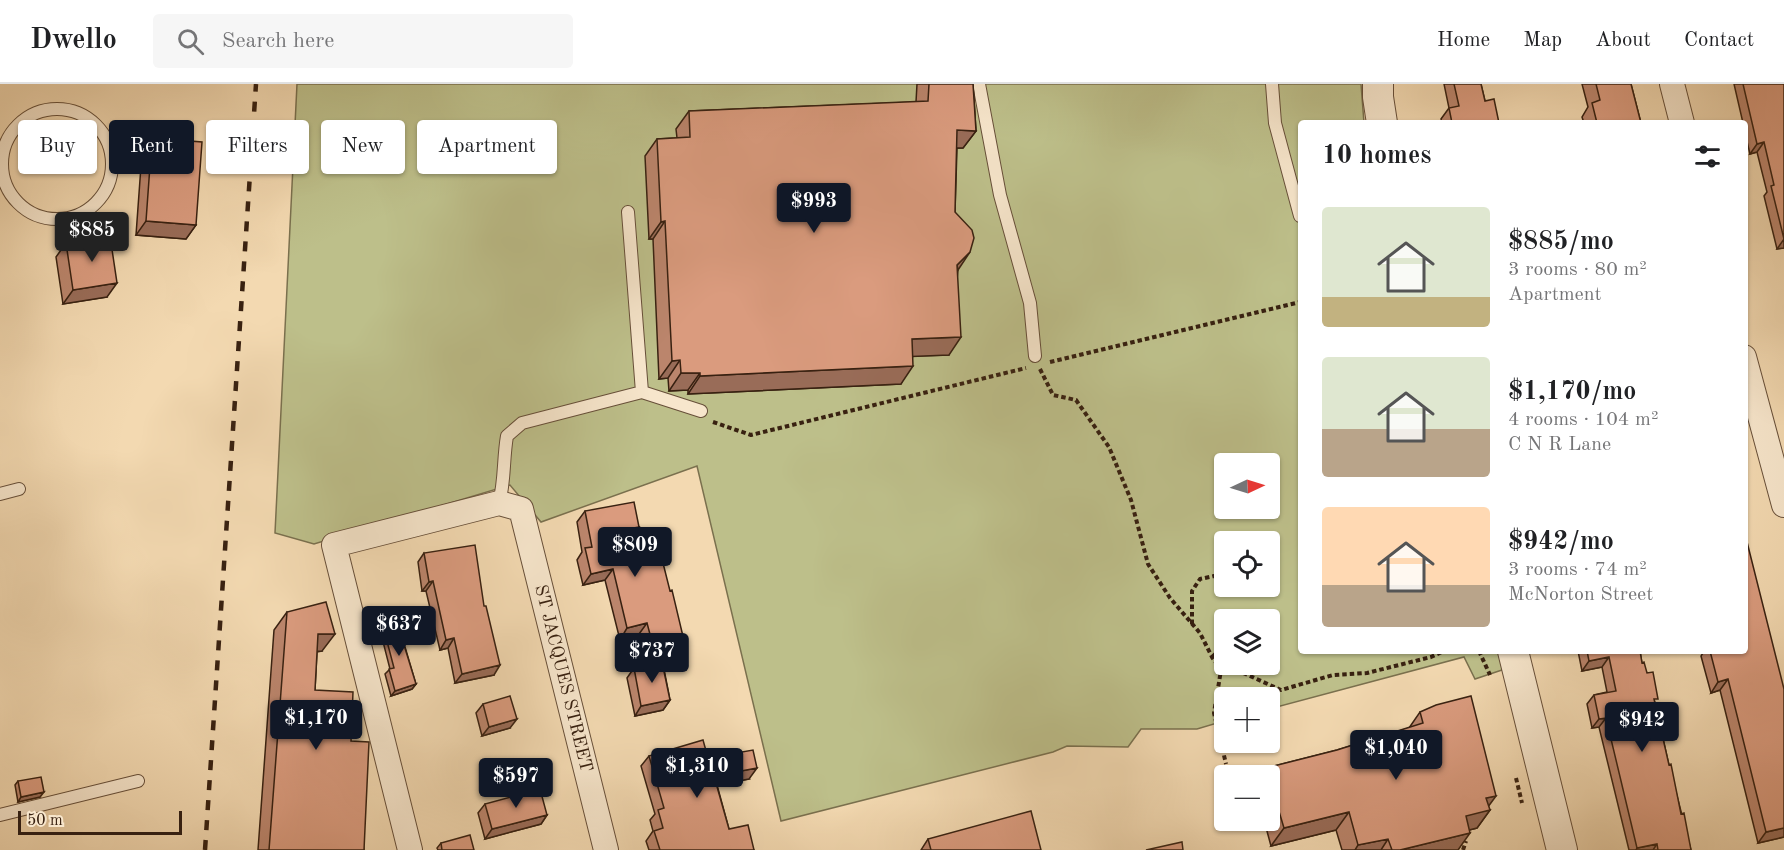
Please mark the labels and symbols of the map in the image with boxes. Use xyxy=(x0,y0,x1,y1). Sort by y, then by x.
pin: $993 xyxy=(778,183,850,234)
pin: $885 xyxy=(56,212,128,263)
north arrow xyxy=(1214,453,1280,519)
pin: $809 xyxy=(599,527,671,578)
street label: ST JACQUES STREET xyxy=(531,583,595,774)
pin: $637 xyxy=(363,606,435,657)
pin: $737 xyxy=(616,633,688,684)
pin: $1,170 xyxy=(267,700,365,751)
pin: $942 xyxy=(1606,702,1678,753)
pin: $1,040 xyxy=(1347,730,1445,781)
pin: $1,310 xyxy=(648,748,746,799)
pin: $597 xyxy=(480,758,552,809)
scale bar xyxy=(18,808,182,836)

